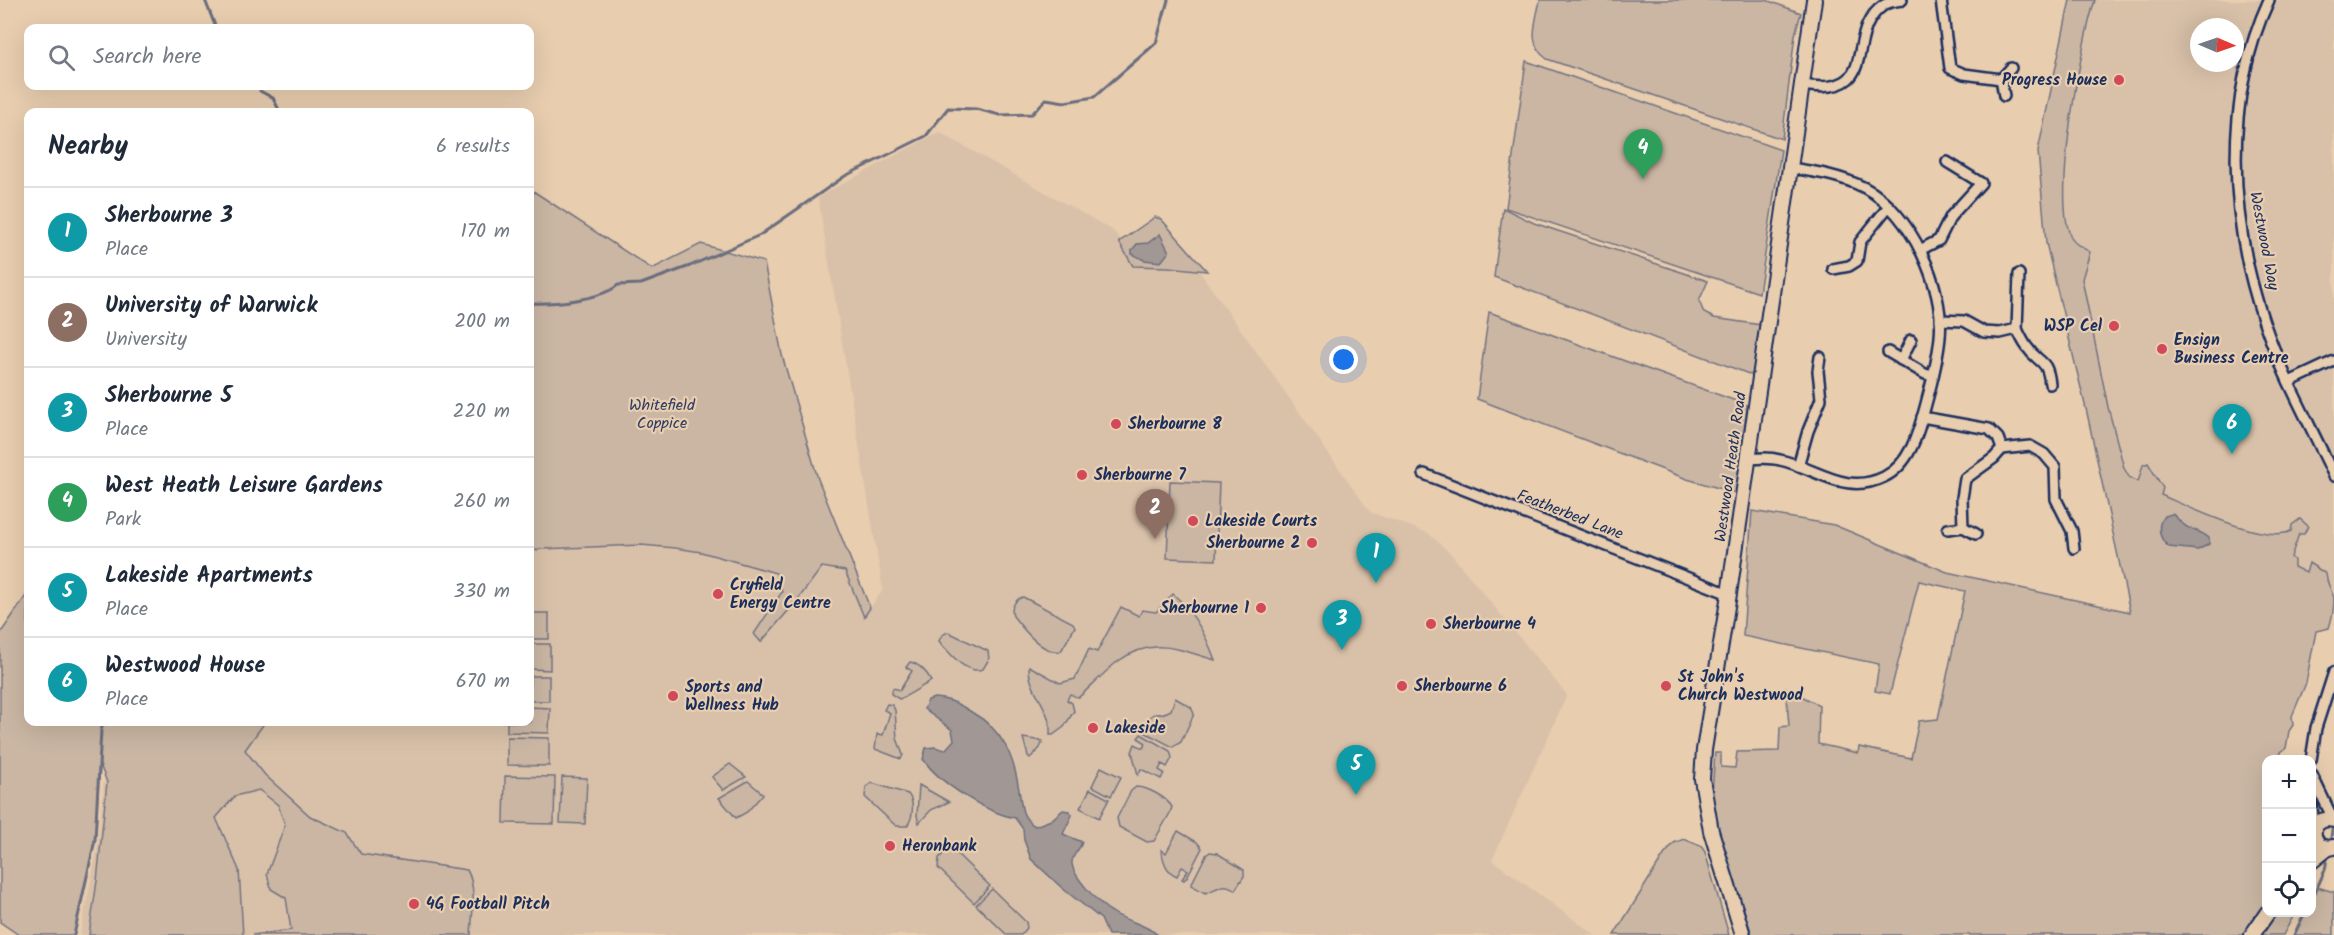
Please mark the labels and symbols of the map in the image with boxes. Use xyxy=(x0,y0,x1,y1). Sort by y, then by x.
north arrow xyxy=(2190,18,2244,72)
place label: Progress House xyxy=(2002,68,2107,93)
marker: Progress House xyxy=(2112,73,2126,87)
pin: 4 xyxy=(1624,130,1662,179)
street label: Westwood Way xyxy=(2242,190,2286,293)
place label: WSP Cel xyxy=(2044,314,2103,339)
marker: WSP Cel xyxy=(2107,319,2121,333)
place label: Ensign Business Centre xyxy=(2174,328,2289,371)
marker: Ensign Business Centre xyxy=(2155,342,2169,356)
your location xyxy=(1329,345,1358,374)
street label: Westwood Heath Road xyxy=(1708,389,1754,544)
park label: Whitefield Coppice xyxy=(629,393,696,436)
pin: 6 xyxy=(2212,404,2252,454)
place label: Sherbourne 8 xyxy=(1128,412,1222,437)
marker: Sherbourne 8 xyxy=(1109,417,1123,431)
place label: Sherbourne 7 xyxy=(1094,463,1186,488)
marker: Sherbourne 7 xyxy=(1075,468,1089,482)
street label: Featherbed Lane xyxy=(1513,483,1627,547)
pin: 2 xyxy=(1136,490,1174,539)
place label: Lakeside Courts xyxy=(1205,509,1318,534)
marker: Lakeside Courts xyxy=(1186,514,1200,528)
place label: Sherbourne 2 xyxy=(1206,531,1300,556)
pin: 1 xyxy=(1356,534,1396,583)
marker: Sherbourne 2 xyxy=(1305,536,1319,550)
place label: Cryfield Energy Centre xyxy=(730,573,831,616)
marker: Cryfield Energy Centre xyxy=(711,587,725,601)
place label: Sherbourne 1 xyxy=(1160,596,1249,621)
pin: 3 xyxy=(1322,600,1362,650)
marker: Sherbourne 1 xyxy=(1254,601,1268,615)
place label: Sherbourne 4 xyxy=(1443,612,1536,637)
marker: Sherbourne 4 xyxy=(1424,617,1438,631)
place label: St John's Church Westwood xyxy=(1678,665,1803,708)
place label: Sherbourne 6 xyxy=(1414,674,1507,699)
place label: Sports and Wellness Hub xyxy=(685,675,779,718)
marker: Sherbourne 6 xyxy=(1395,679,1409,693)
marker: St John's Church Westwood xyxy=(1659,679,1673,693)
marker: Sports and Wellness Hub xyxy=(666,689,680,703)
place label: Lakeside xyxy=(1105,716,1166,741)
marker: Lakeside xyxy=(1086,721,1100,735)
pin: 5 xyxy=(1336,746,1376,795)
place label: Heronbank xyxy=(902,834,977,859)
marker: Heronbank xyxy=(883,839,897,853)
place label: 4G Football Pitch xyxy=(426,892,550,917)
marker: 4G Football Pitch xyxy=(407,897,421,911)

